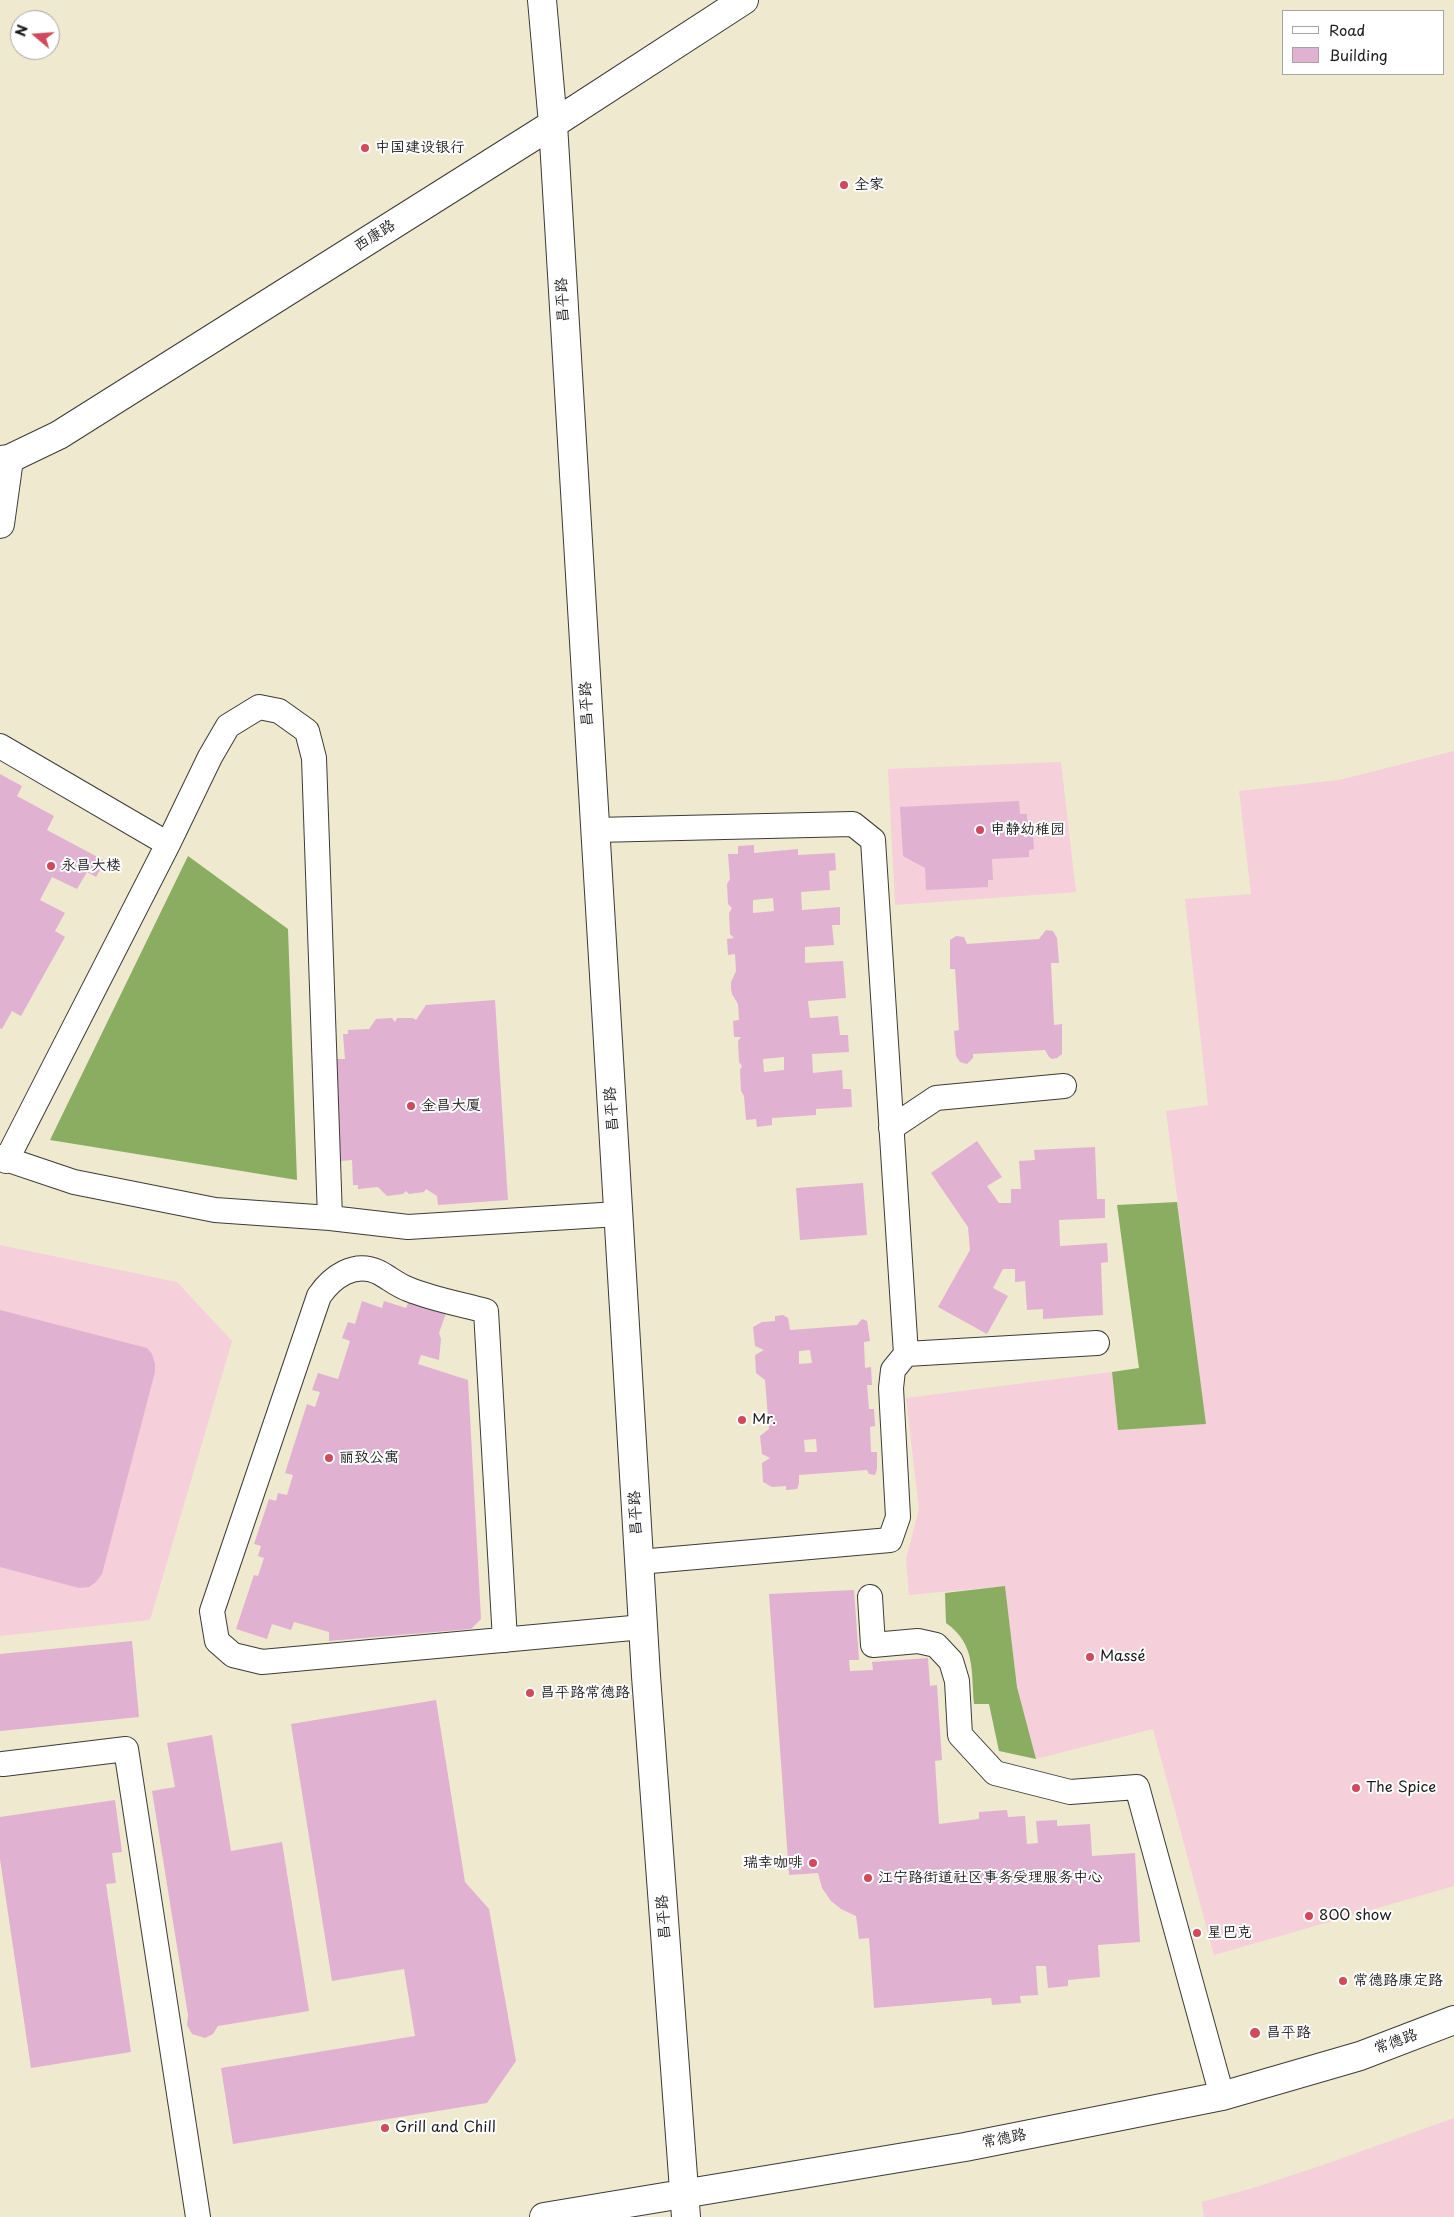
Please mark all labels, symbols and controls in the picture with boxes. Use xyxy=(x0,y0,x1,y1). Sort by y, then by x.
north arrow xyxy=(10,10,60,60)
legend xyxy=(1282,10,1444,75)
text: Road xyxy=(1329,18,1365,41)
text: N xyxy=(10,22,33,39)
text: Building xyxy=(1329,43,1388,66)
place label: 中国建设银行 xyxy=(375,139,465,157)
marker: 中国建设银行 xyxy=(359,142,371,154)
place label: 全家 xyxy=(854,176,884,194)
marker: 全家 xyxy=(838,179,850,191)
street label: 西康路 xyxy=(351,216,399,256)
street label: 昌平路 xyxy=(553,277,573,323)
street label: 昌平路 xyxy=(577,681,597,727)
place label: 申静幼稚园 xyxy=(990,821,1065,839)
marker: 申静幼稚园 xyxy=(974,824,986,836)
place label: 永昌大楼 xyxy=(61,857,121,875)
marker: 永昌大楼 xyxy=(45,860,57,872)
street label: 昌平路 xyxy=(601,1086,623,1132)
place label: 金昌大厦 xyxy=(421,1097,481,1115)
marker: 金昌大厦 xyxy=(405,1100,417,1112)
place label: Mr. xyxy=(752,1411,776,1429)
marker: Mr. xyxy=(736,1414,748,1426)
place label: 丽致公寓 xyxy=(339,1449,399,1467)
marker: 丽致公寓 xyxy=(323,1452,335,1464)
street label: 昌平路 xyxy=(626,1490,646,1536)
place label: Massé xyxy=(1100,1648,1145,1666)
marker: Massé xyxy=(1084,1651,1096,1663)
place label: 昌平路常德路 xyxy=(540,1684,630,1702)
marker: 昌平路常德路 xyxy=(524,1687,536,1699)
place label: The Spice xyxy=(1366,1779,1436,1797)
marker: The Spice xyxy=(1350,1782,1362,1794)
place label: 瑞幸咖啡 xyxy=(743,1854,803,1872)
marker: 瑞幸咖啡 xyxy=(807,1857,819,1869)
place label: 江宁路街道社区事务受理服务中心 xyxy=(878,1869,1103,1887)
marker: 江宁路街道社区事务受理服务中心 xyxy=(862,1872,874,1884)
street label: 昌平路 xyxy=(653,1894,675,1940)
place label: 800 show xyxy=(1319,1907,1392,1925)
marker: 800 show xyxy=(1303,1910,1315,1922)
place label: 星巴克 xyxy=(1207,1924,1252,1942)
marker: 星巴克 xyxy=(1191,1927,1203,1939)
place label: 常德路康定路 xyxy=(1353,1972,1443,1990)
marker: 常德路康定路 xyxy=(1337,1975,1349,1987)
place label: 昌平路 xyxy=(1266,2024,1311,2042)
marker: 昌平路 xyxy=(1248,2026,1262,2040)
street label: 常德路 xyxy=(1372,2026,1420,2058)
place label: Grill and Chill xyxy=(395,2119,496,2137)
marker: Grill and Chill xyxy=(379,2122,391,2134)
street label: 常德路 xyxy=(980,2126,1028,2152)

